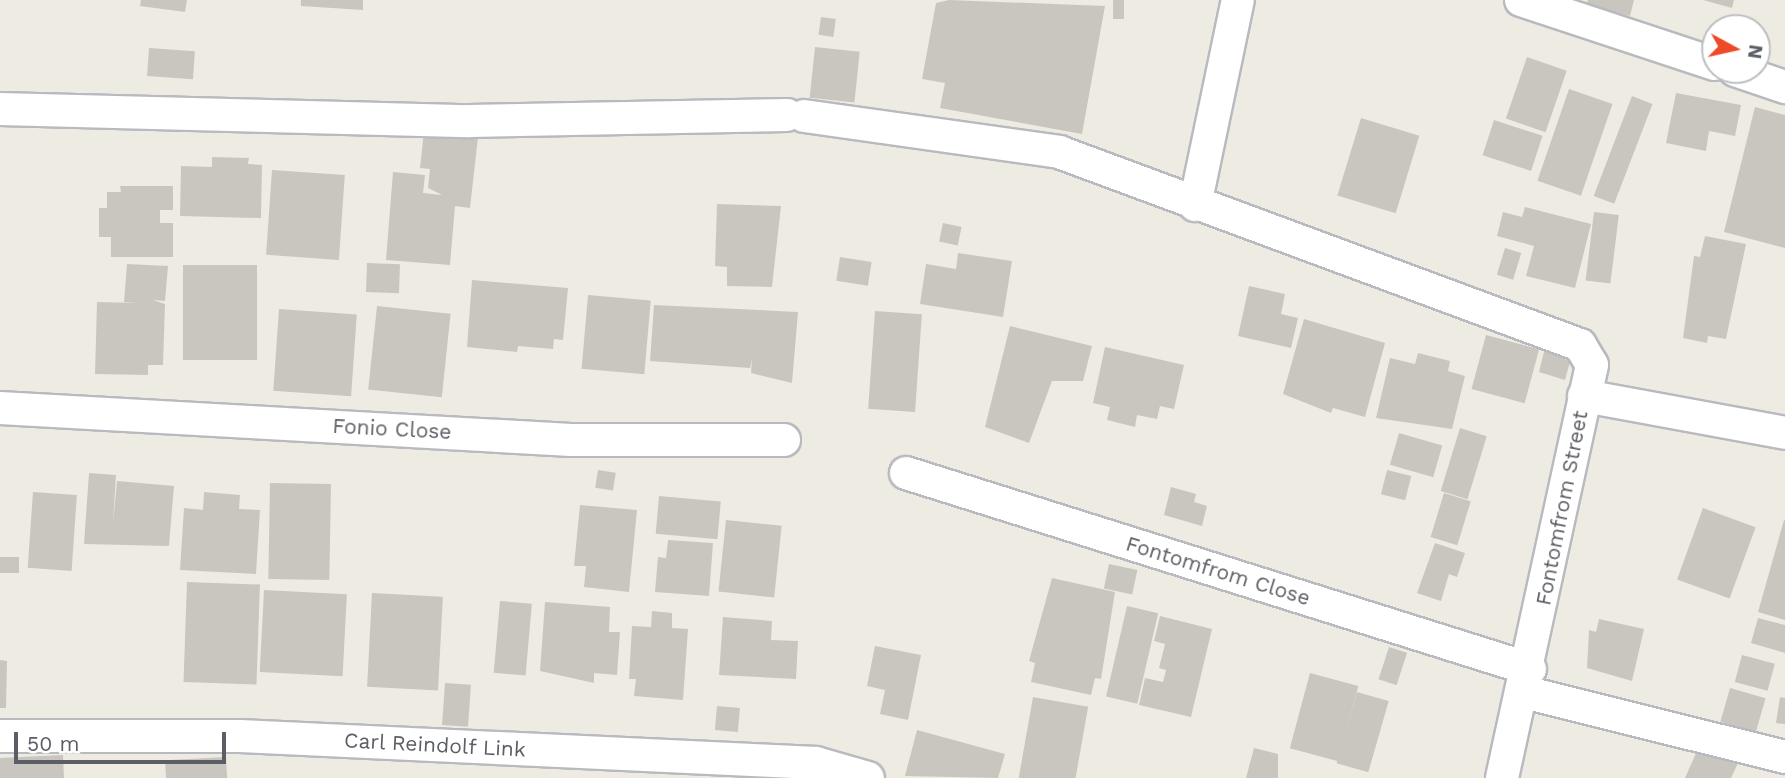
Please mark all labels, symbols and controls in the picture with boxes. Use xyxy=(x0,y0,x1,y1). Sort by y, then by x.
north arrow xyxy=(1701,14,1771,84)
text: N xyxy=(1743,43,1768,60)
street label: Fontomfrom Street xyxy=(1531,408,1593,608)
street label: Fonio Close xyxy=(332,413,452,445)
street label: Fontomfrom Close xyxy=(1123,531,1313,611)
scale bar xyxy=(18,718,229,762)
street label: Carl Reindolf Link xyxy=(343,728,527,762)
text: 50 m xyxy=(27,731,79,756)

